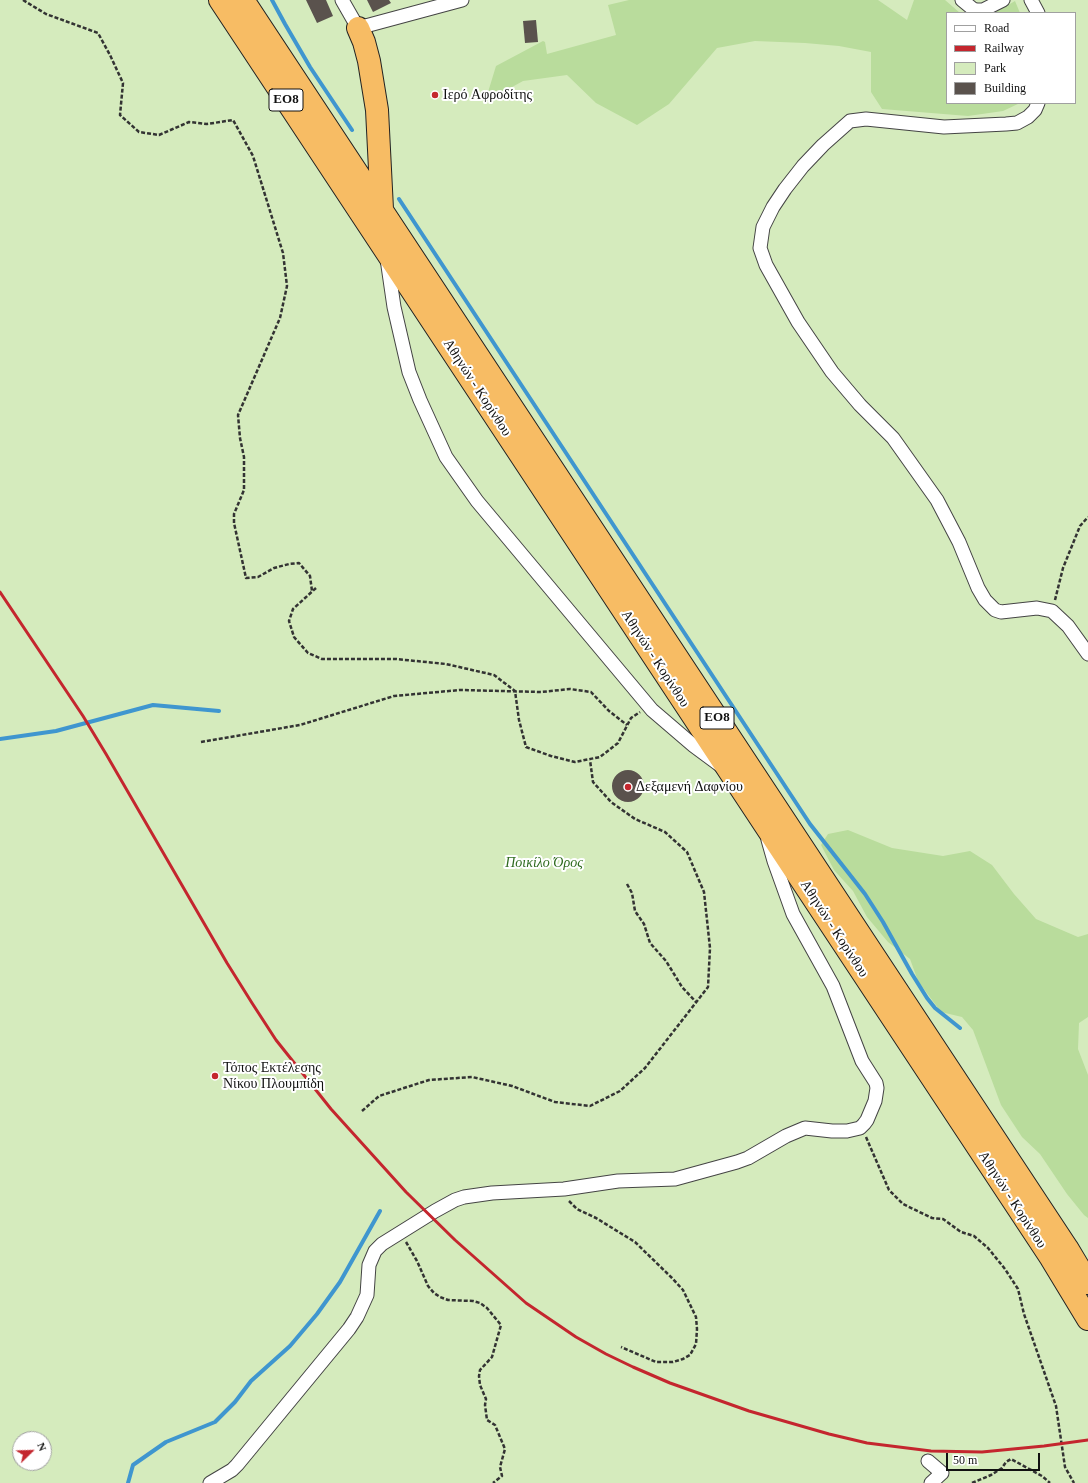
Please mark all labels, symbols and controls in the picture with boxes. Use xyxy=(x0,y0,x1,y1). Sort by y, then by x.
legend xyxy=(946,12,1076,104)
text: Road xyxy=(984,21,1009,35)
text: Railway xyxy=(984,41,1024,55)
text: Park xyxy=(984,61,1006,75)
text: Building xyxy=(984,81,1026,95)
place label: Ιερό Αφροδίτης xyxy=(443,87,532,103)
road number: ΕΟ8 xyxy=(269,89,303,111)
marker: Ιερό Αφροδίτης xyxy=(430,90,440,100)
street label: Αθηνών - Κορίνθου xyxy=(439,336,515,440)
street label: Αθηνών - Κορίνθου xyxy=(617,607,693,711)
road number: ΕΟ8 xyxy=(700,707,734,729)
place label: Δεξαμενή Δαφνίου xyxy=(636,779,743,795)
marker: Δεξαμενή Δαφνίου xyxy=(623,782,633,792)
park label: Ποικίλο Όρος xyxy=(505,855,583,871)
street label: Αθηνών - Κορίνθου xyxy=(796,877,872,981)
place label: Τόπος Εκτέλεσης Νίκου Πλουμπίδη xyxy=(223,1060,324,1092)
marker: Τόπος Εκτέλεσης Νίκου Πλουμπίδη xyxy=(210,1071,220,1081)
street label: Αθηνών - Κορίνθου xyxy=(974,1148,1050,1252)
north arrow xyxy=(12,1431,52,1471)
text: N xyxy=(35,1441,49,1453)
scale bar xyxy=(948,1445,1042,1471)
text: 50 m xyxy=(953,1453,977,1467)

